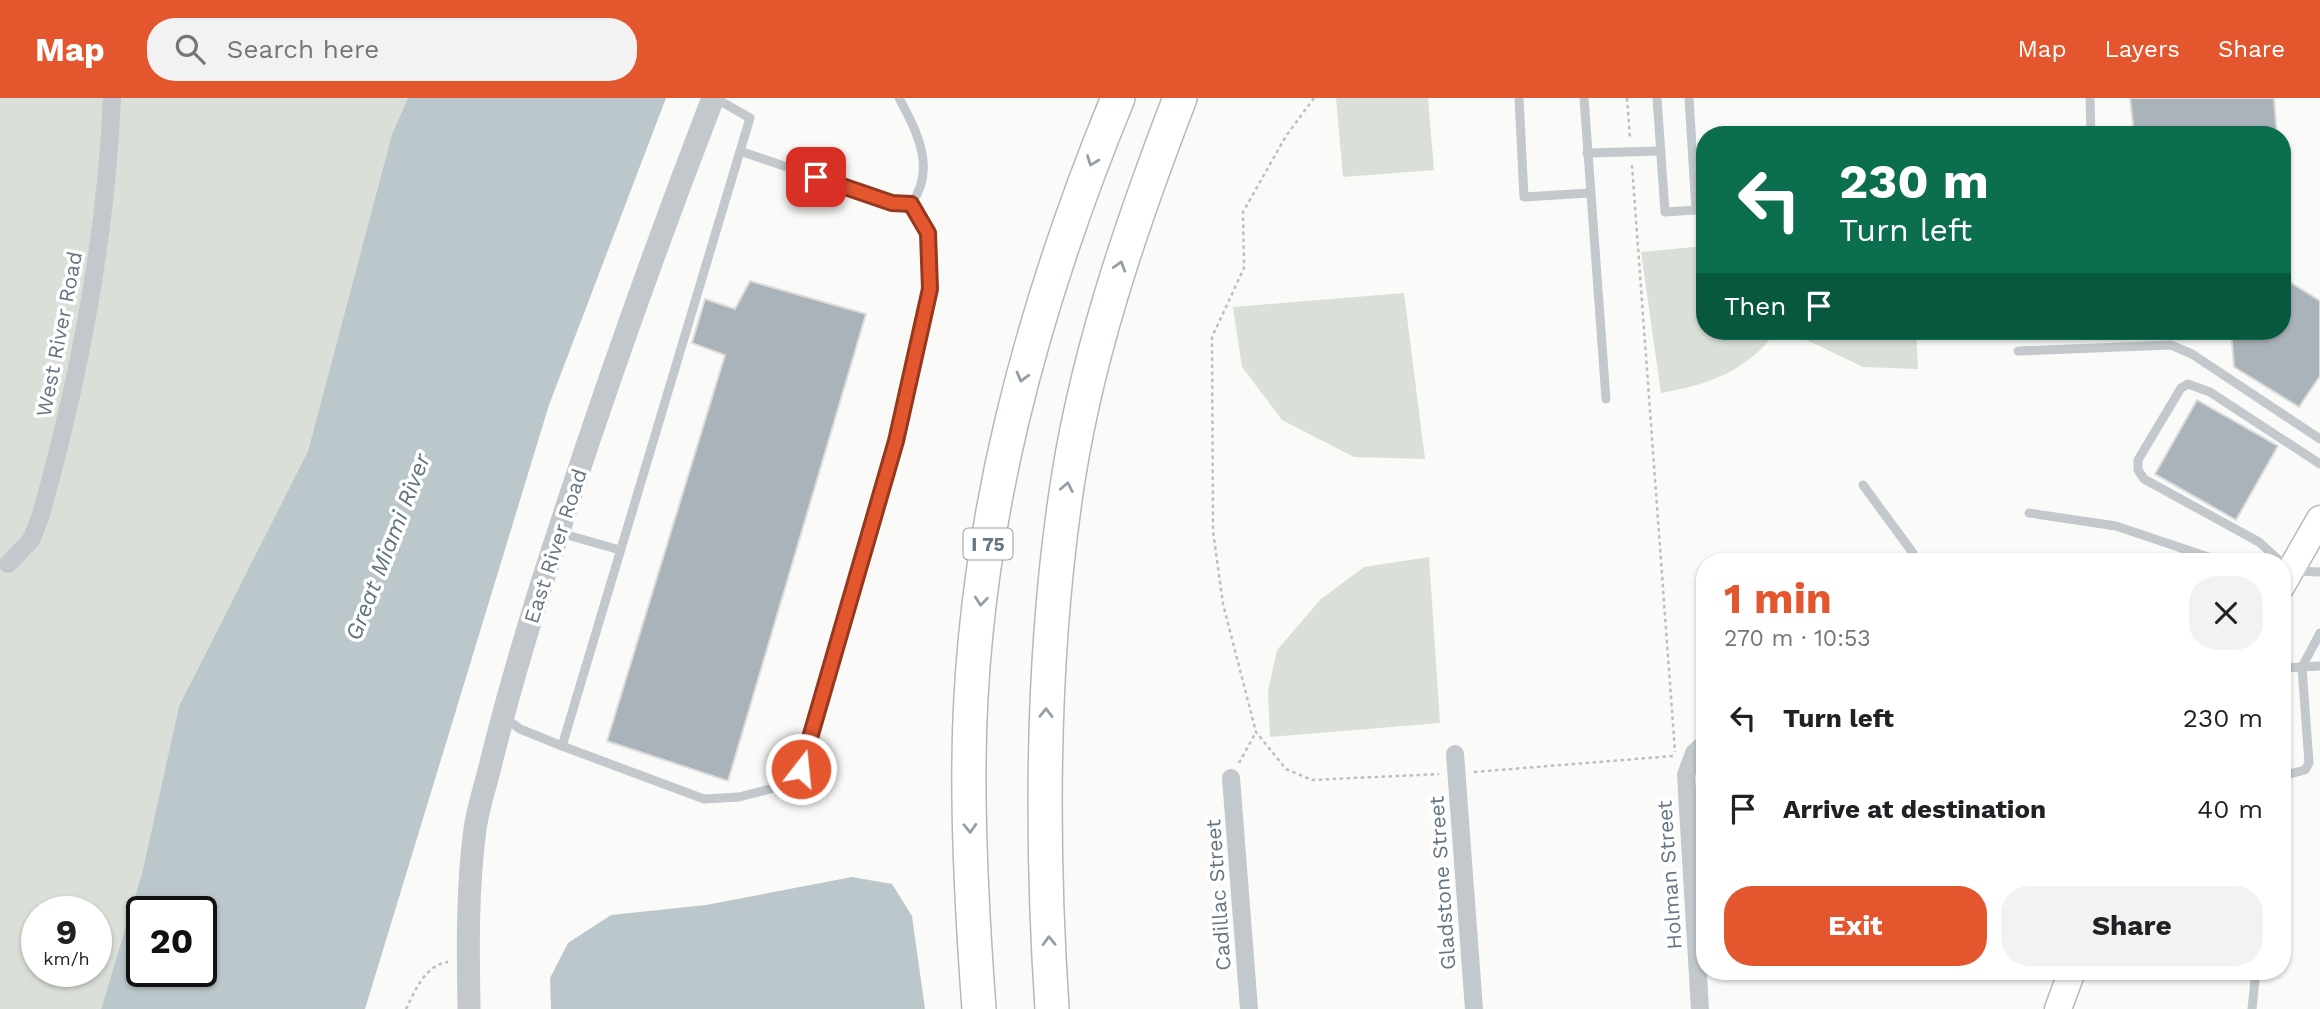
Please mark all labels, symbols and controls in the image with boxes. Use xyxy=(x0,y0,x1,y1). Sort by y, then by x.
search box xyxy=(147,18,637,81)
text: Map xyxy=(35,30,105,69)
icon: search xyxy=(171,30,209,68)
text: Search here xyxy=(227,34,379,64)
text: Map xyxy=(2018,35,2066,63)
text: Layers xyxy=(2104,35,2180,63)
text: Share xyxy=(2218,35,2285,63)
pin xyxy=(786,147,846,207)
text: 230 m xyxy=(1839,152,1989,210)
icon: left xyxy=(1724,154,1815,245)
one-way arrow xyxy=(1086,155,1100,167)
icon: arrive xyxy=(797,158,835,196)
text: Turn left xyxy=(1839,211,1972,249)
street label: West River Road xyxy=(31,249,87,419)
one-way arrow xyxy=(1112,260,1126,273)
icon: arrive xyxy=(1800,287,1838,325)
text: Then xyxy=(1724,291,1786,321)
one-way arrow xyxy=(1016,371,1030,383)
water label: Great Miami River xyxy=(340,449,436,644)
street label: East River Road xyxy=(518,465,592,627)
one-way arrow xyxy=(1059,481,1074,493)
road number: I 75 xyxy=(964,528,1012,560)
text: 1 min xyxy=(1724,574,1832,623)
button: close xyxy=(2189,576,2263,650)
one-way arrow xyxy=(973,595,988,607)
text: 270 m · 10:53 xyxy=(1724,625,1871,652)
icon: left xyxy=(1724,699,1762,737)
text: Turn left xyxy=(1783,703,1894,733)
text: 230 m xyxy=(2183,703,2263,733)
one-way arrow xyxy=(1039,708,1054,719)
position arrow xyxy=(764,732,838,806)
icon: arrive xyxy=(1724,790,1762,828)
text: Arrive at destination xyxy=(1783,794,2046,824)
text: 40 m xyxy=(2197,794,2263,824)
street label: Gladstone Street xyxy=(1423,795,1461,971)
street label: Holman Street xyxy=(1651,799,1687,950)
street label: Cadillac Street xyxy=(1200,818,1236,972)
one-way arrow xyxy=(963,823,978,834)
button: Exit xyxy=(1724,886,1987,966)
button: Share xyxy=(2001,886,2263,966)
speed limit sign: 20 xyxy=(126,896,217,987)
text: 9 xyxy=(56,911,77,953)
one-way arrow xyxy=(1042,935,1057,946)
text: km/h xyxy=(43,948,90,969)

